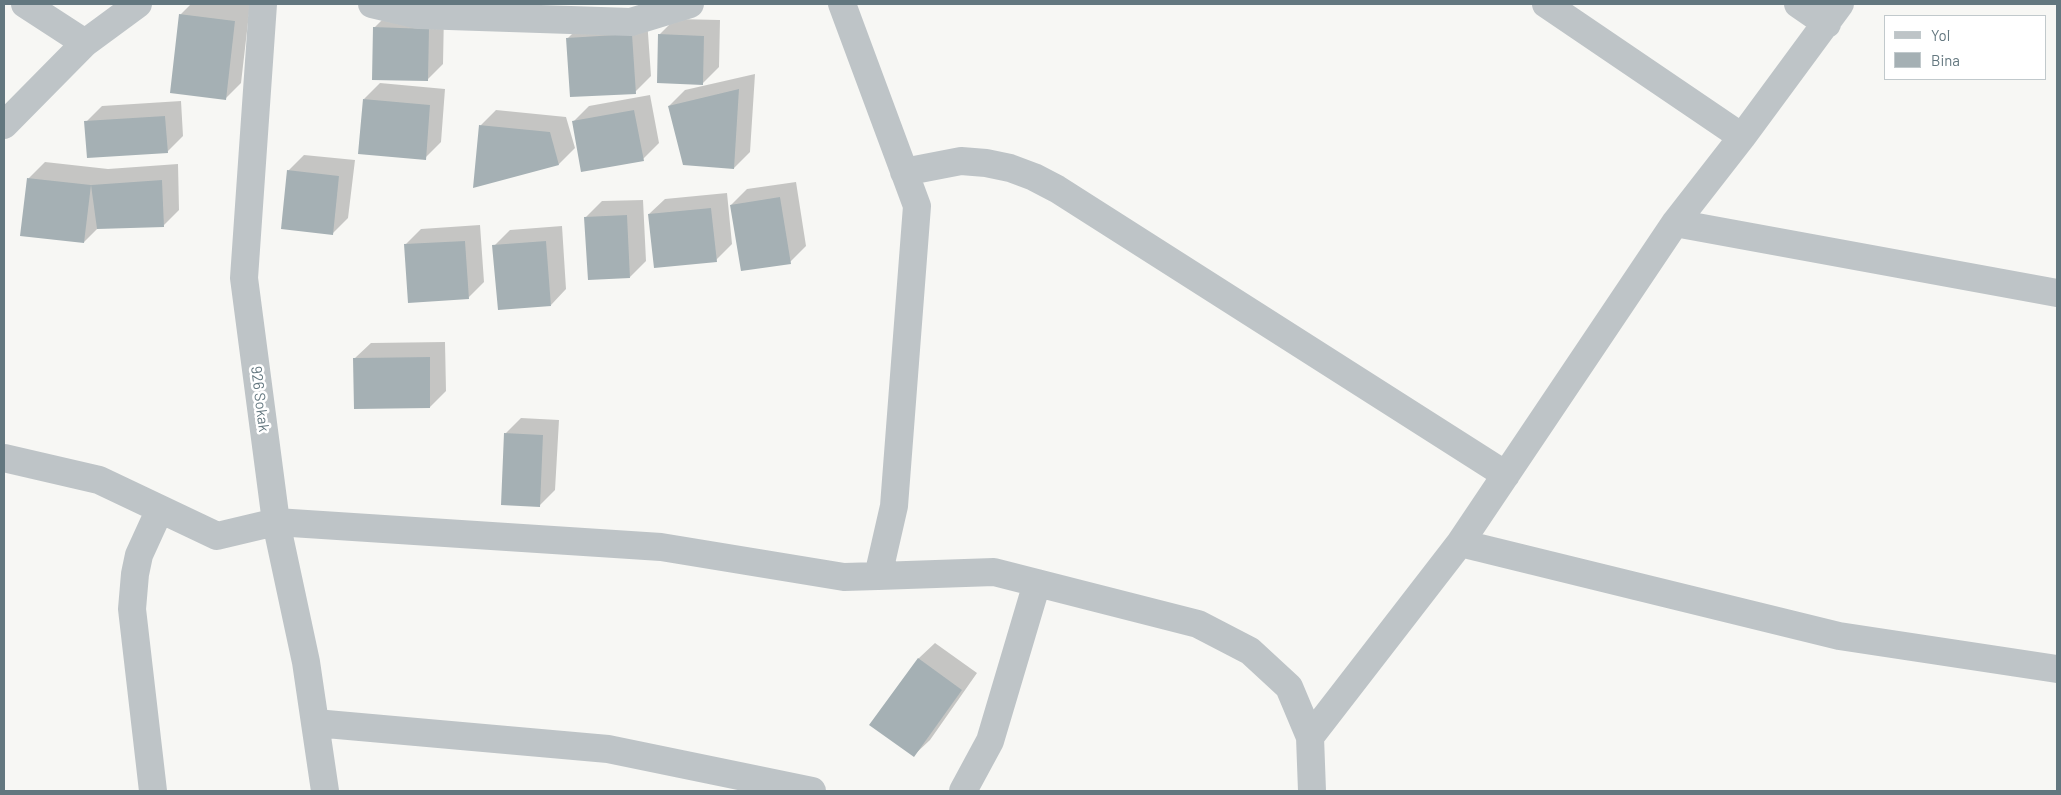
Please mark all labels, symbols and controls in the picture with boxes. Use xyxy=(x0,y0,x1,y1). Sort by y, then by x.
legend xyxy=(1884,15,2046,80)
text: Yol xyxy=(1931,26,1950,44)
text: Bina xyxy=(1931,51,1960,69)
street label: 926 Sokak xyxy=(247,365,273,433)

